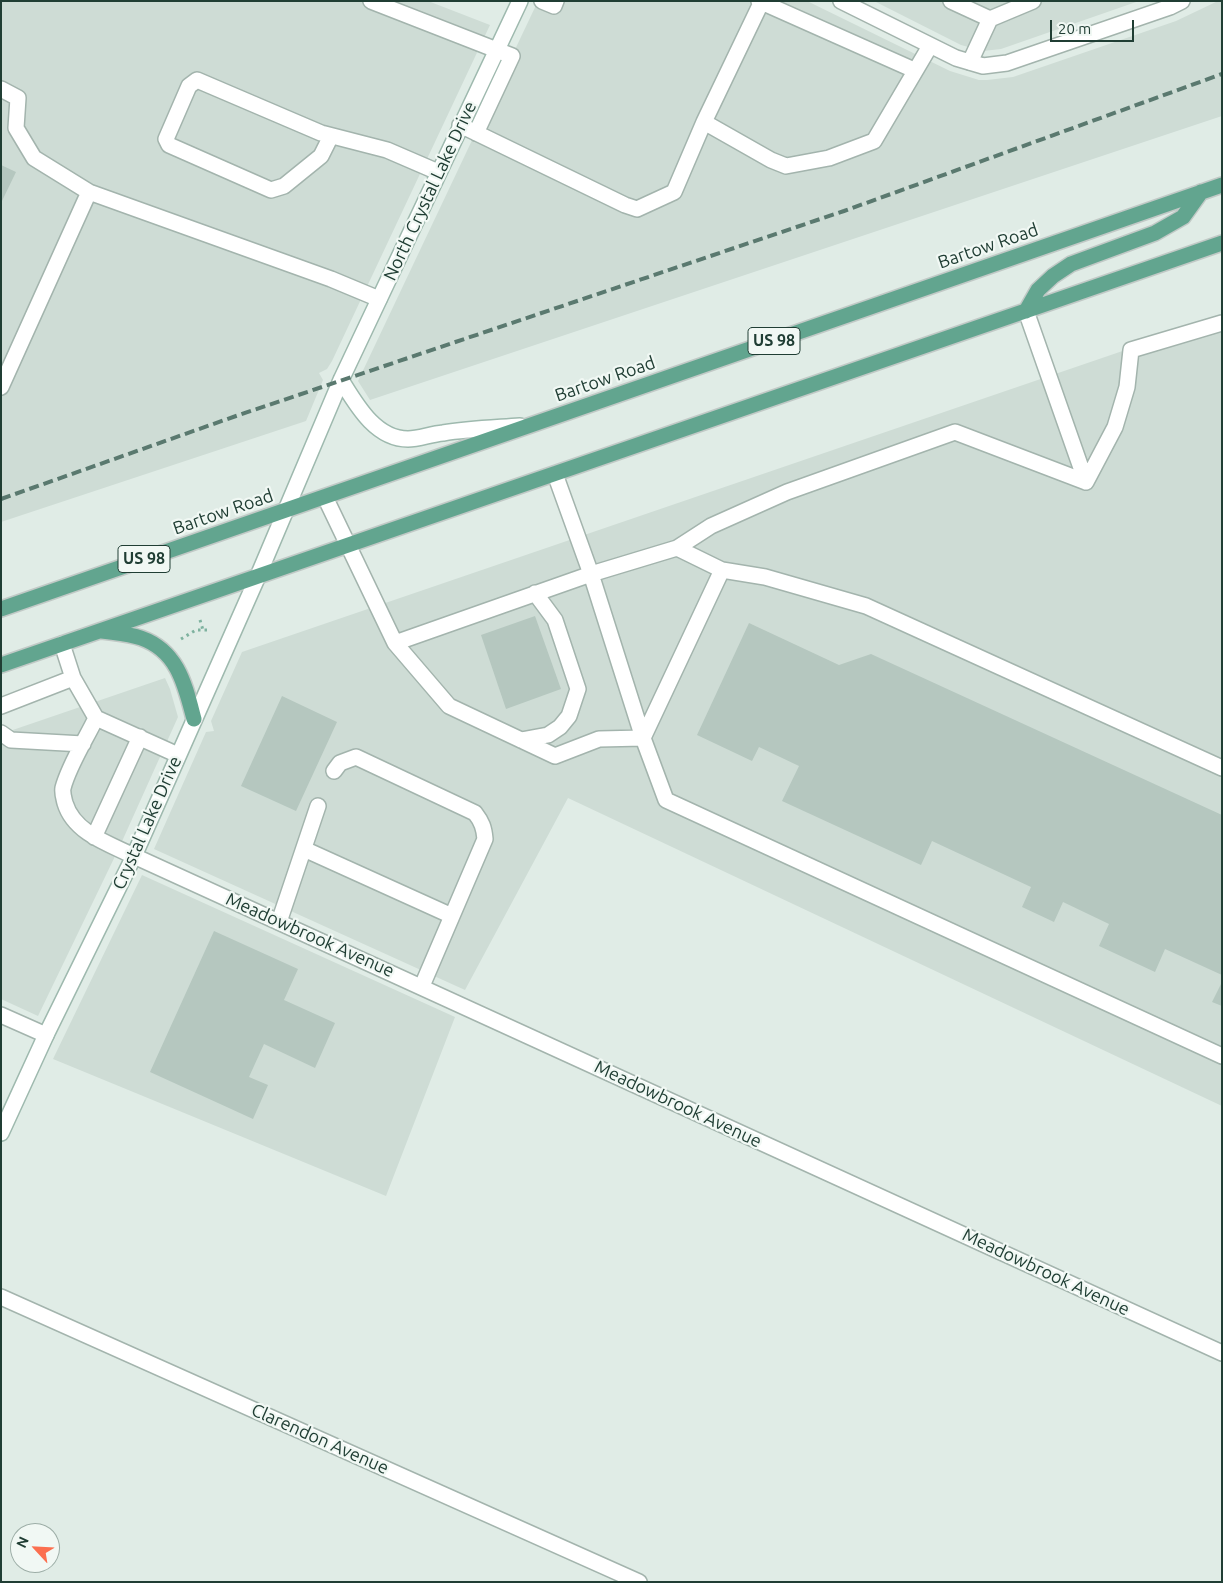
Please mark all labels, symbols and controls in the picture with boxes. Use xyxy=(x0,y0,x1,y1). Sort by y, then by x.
scale bar xyxy=(1053,10,1137,42)
text: 20 m xyxy=(1058,20,1091,37)
street label: North Crystal Lake Drive xyxy=(379,98,481,284)
street label: Bartow Road xyxy=(935,219,1041,273)
road number: US 98 xyxy=(748,328,800,354)
street label: Bartow Road xyxy=(552,352,658,406)
street label: Bartow Road xyxy=(170,485,276,539)
road number: US 98 xyxy=(118,546,170,572)
street label: Crystal Lake Drive xyxy=(108,753,186,893)
street label: Meadowbrook Avenue xyxy=(222,888,398,982)
street label: Meadowbrook Avenue xyxy=(591,1056,765,1152)
street label: Meadowbrook Avenue xyxy=(959,1224,1133,1320)
street label: Clarendon Avenue xyxy=(248,1399,392,1479)
north arrow xyxy=(10,1523,60,1573)
text: N xyxy=(13,1534,32,1550)

